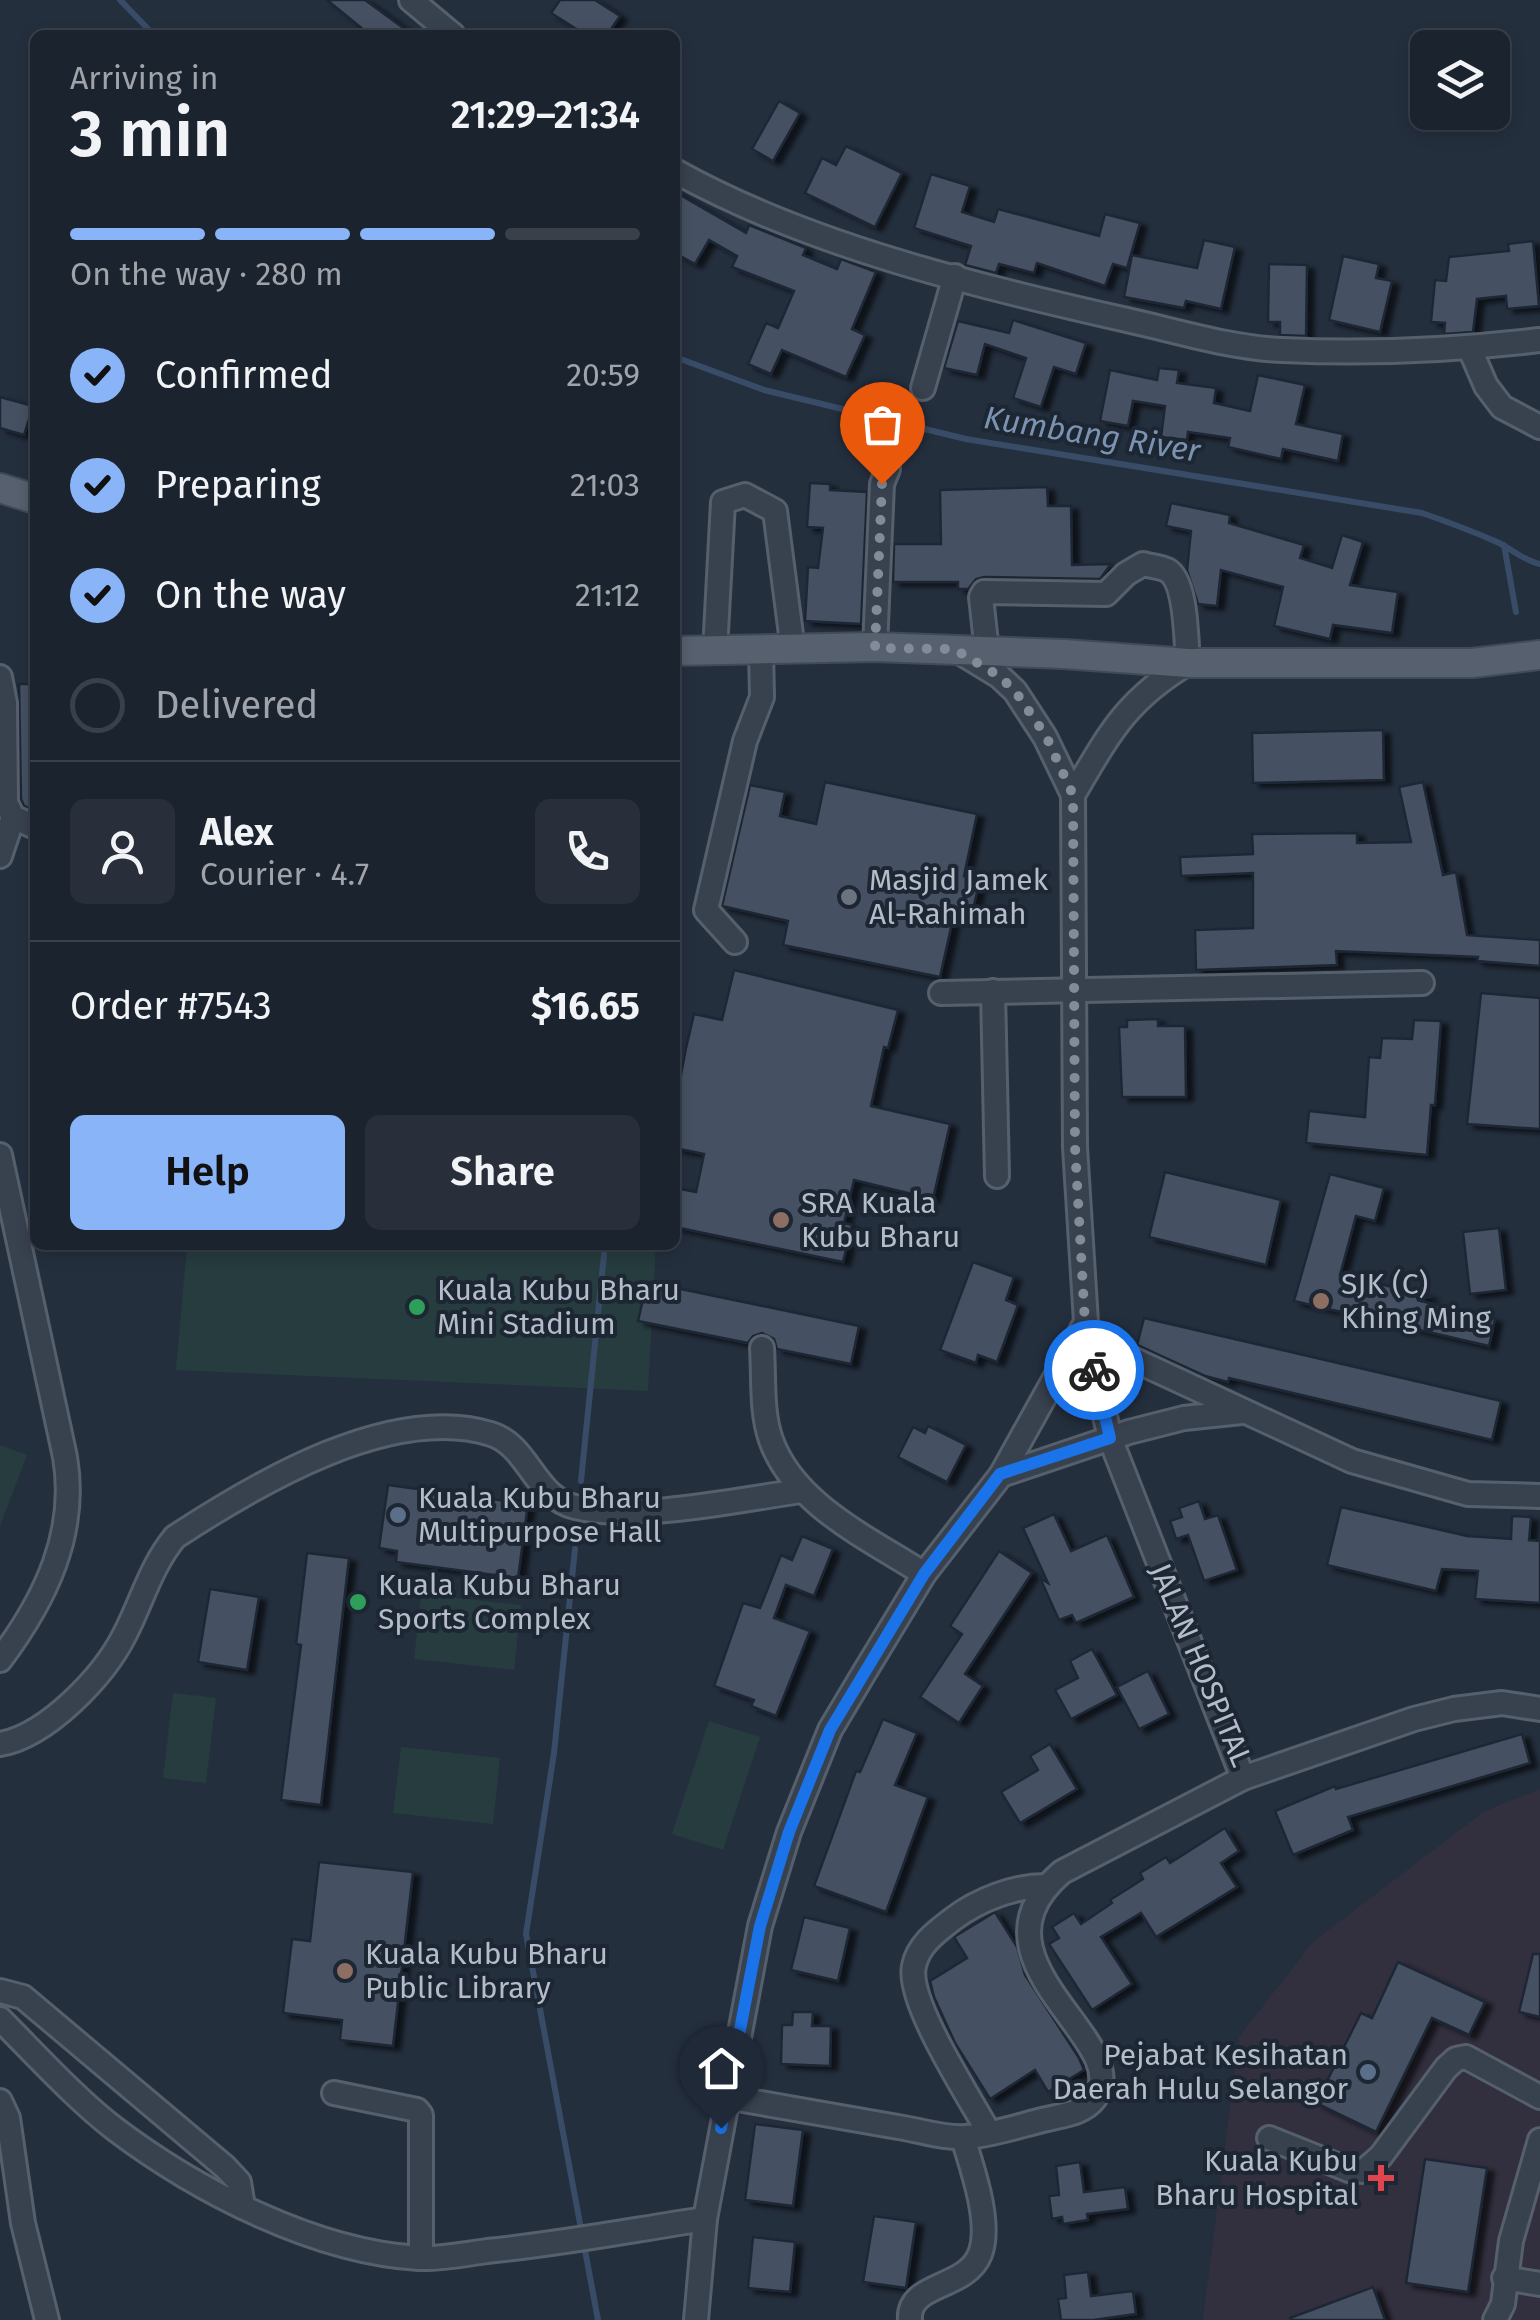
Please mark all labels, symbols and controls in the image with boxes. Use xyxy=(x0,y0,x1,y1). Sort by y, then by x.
map controls xyxy=(1410,30,1510,130)
button: layers xyxy=(1410,30,1510,130)
text: Arriving in xyxy=(70,59,218,97)
text: 21:29–21:34 xyxy=(451,92,640,138)
text: 3 min xyxy=(70,95,230,173)
text: On the way · 280 m xyxy=(70,255,343,293)
icon: check xyxy=(70,348,125,403)
text: Confirmed xyxy=(155,352,333,398)
text: 20:59 xyxy=(566,356,640,394)
pin xyxy=(840,382,925,485)
icon: bag xyxy=(855,397,910,452)
water label: Kumbang River xyxy=(981,398,1205,470)
icon: check xyxy=(70,458,125,513)
text: Preparing xyxy=(155,462,321,508)
text: 21:03 xyxy=(570,466,640,504)
icon: check xyxy=(70,568,125,623)
text: On the way xyxy=(155,572,346,618)
text: 21:12 xyxy=(575,576,640,614)
text: Delivered xyxy=(155,682,318,728)
button: person xyxy=(70,799,175,904)
button: phone xyxy=(535,799,640,904)
text: Alex xyxy=(200,809,273,855)
text: Courier · 4.7 xyxy=(200,855,369,893)
place label: Masjid Jamek Al-Rahimah xyxy=(869,862,1049,932)
marker: Masjid Jamek Al-Rahimah xyxy=(838,886,860,908)
text: Order #7543 xyxy=(70,983,272,1029)
text: $16.65 xyxy=(531,983,640,1029)
button: Help xyxy=(70,1115,345,1230)
button: Share xyxy=(365,1115,640,1230)
place label: SRA Kuala Kubu Bharu xyxy=(801,1185,960,1255)
marker: SRA Kuala Kubu Bharu xyxy=(770,1209,792,1231)
place label: SJK (C) Khing Ming xyxy=(1341,1266,1491,1336)
place label: Kuala Kubu Bharu Mini Stadium xyxy=(437,1272,680,1342)
marker: SJK (C) Khing Ming xyxy=(1310,1290,1332,1312)
marker: Kuala Kubu Bharu Mini Stadium xyxy=(406,1296,428,1318)
courier xyxy=(1044,1320,1144,1420)
icon: bike xyxy=(1067,1343,1122,1398)
place label: Kuala Kubu Bharu Multipurpose Hall xyxy=(418,1480,662,1550)
marker: Kuala Kubu Bharu Multipurpose Hall xyxy=(387,1504,409,1526)
street label: JALAN HOSPITAL xyxy=(1142,1558,1260,1772)
place label: Kuala Kubu Bharu Sports Complex xyxy=(378,1567,621,1637)
marker: Kuala Kubu Bharu Sports Complex xyxy=(347,1591,369,1613)
place label: Kuala Kubu Bharu Public Library xyxy=(365,1936,608,2006)
marker: Kuala Kubu Bharu Public Library xyxy=(334,1960,356,1982)
pin xyxy=(679,2026,764,2129)
place label: Pejabat Kesihatan Daerah Hulu Selangor xyxy=(1052,2037,1348,2107)
icon: home xyxy=(694,2041,749,2096)
marker: Pejabat Kesihatan Daerah Hulu Selangor xyxy=(1357,2061,1379,2083)
place label: Kuala Kubu Bharu Hospital xyxy=(1155,2143,1358,2213)
marker: Kuala Kubu Bharu Hospital xyxy=(1368,2165,1394,2191)

